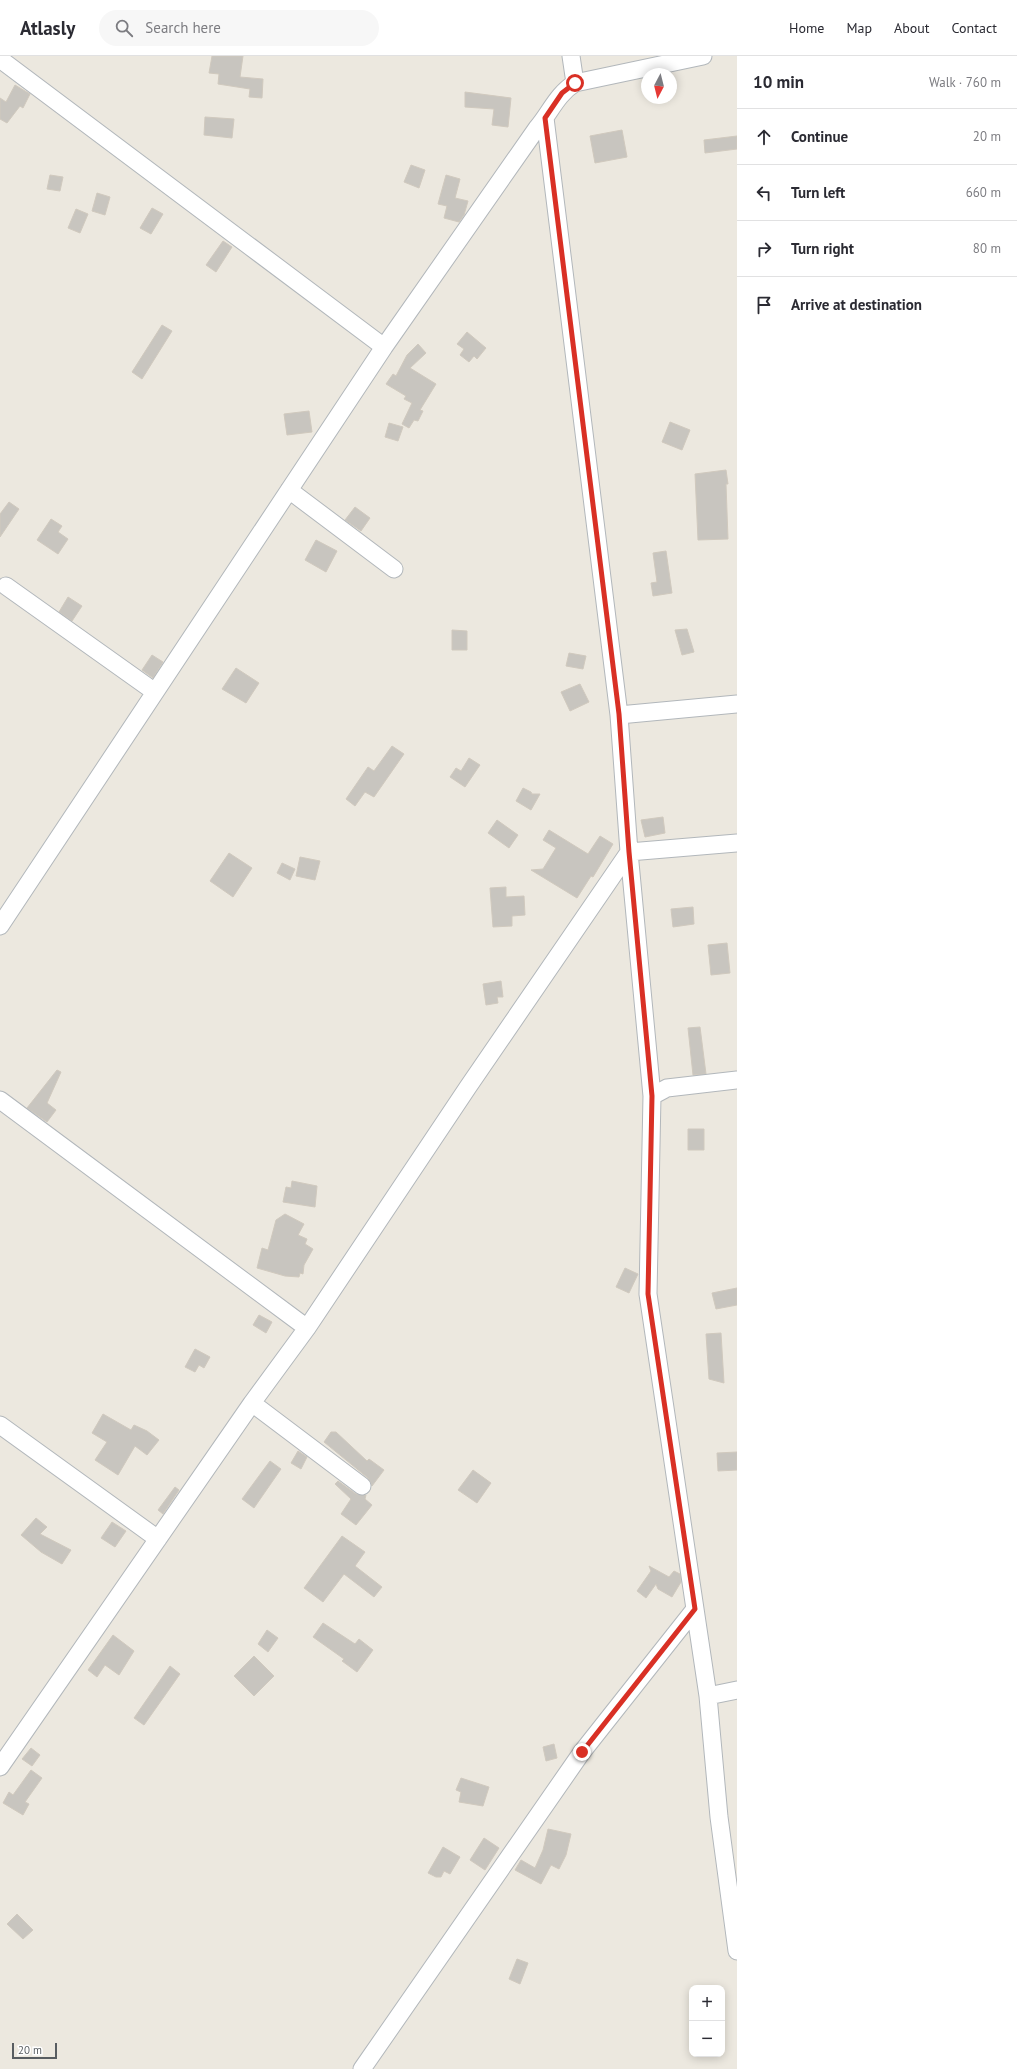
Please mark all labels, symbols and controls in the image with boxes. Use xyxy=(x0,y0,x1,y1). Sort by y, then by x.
search box xyxy=(99,10,379,46)
text: Atlasly xyxy=(20,16,75,40)
icon: search xyxy=(113,17,135,39)
text: Search here xyxy=(145,18,221,37)
text: Home xyxy=(789,19,824,37)
text: Map xyxy=(846,19,872,37)
text: About xyxy=(894,19,930,37)
text: Contact xyxy=(952,19,997,37)
north arrow xyxy=(641,68,677,104)
text: 10 min xyxy=(753,71,804,93)
route start xyxy=(566,74,584,92)
text: Walk · 760 m xyxy=(929,74,1001,91)
icon: ahead xyxy=(753,126,775,148)
text: Continue xyxy=(791,127,848,146)
text: 20 m xyxy=(973,128,1001,145)
icon: left xyxy=(753,182,775,204)
text: Turn left xyxy=(791,183,845,202)
text: 660 m xyxy=(966,184,1001,201)
icon: right xyxy=(753,238,775,260)
text: Turn right xyxy=(791,239,854,258)
text: 80 m xyxy=(973,240,1001,257)
icon: arrive xyxy=(753,294,775,316)
text: Arrive at destination xyxy=(791,295,922,314)
route end xyxy=(573,1743,591,1761)
map controls xyxy=(689,1985,725,2057)
button: + xyxy=(689,1985,725,2021)
button: − xyxy=(689,2021,725,2057)
scale bar xyxy=(12,2041,57,2060)
text: 20 m xyxy=(18,2043,42,2057)

